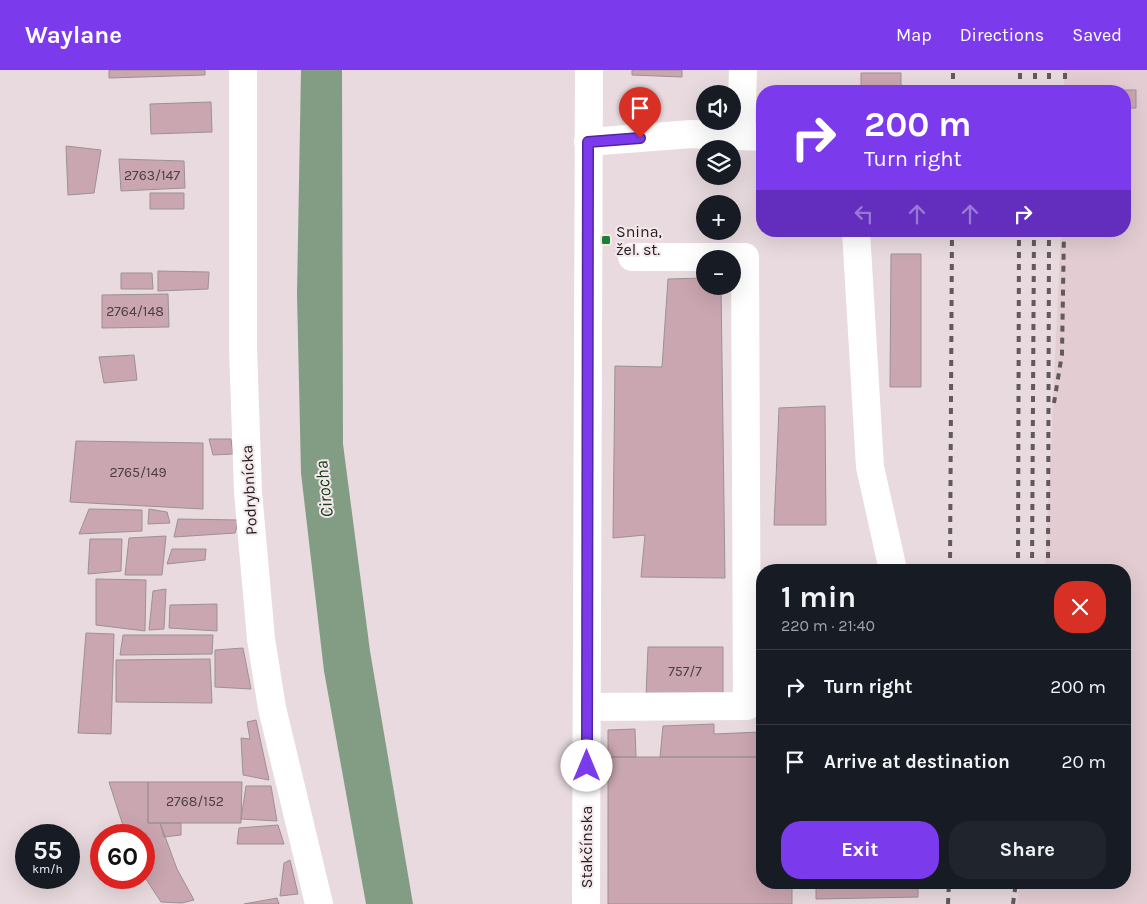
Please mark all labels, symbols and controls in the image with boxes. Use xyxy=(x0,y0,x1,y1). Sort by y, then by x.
text: Waylane xyxy=(25,21,122,49)
text: Map xyxy=(896,24,932,46)
text: Directions xyxy=(960,24,1044,46)
text: Saved xyxy=(1072,24,1122,46)
map controls xyxy=(696,85,741,295)
button: sound xyxy=(696,85,741,130)
pin xyxy=(619,87,661,138)
icon: arrive xyxy=(626,94,654,122)
text: 200 m xyxy=(864,104,972,145)
icon: right xyxy=(781,105,846,170)
button: layers xyxy=(696,140,741,185)
text: Turn right xyxy=(864,146,962,172)
house number: 2763/147 xyxy=(124,167,180,184)
button: + xyxy=(696,195,741,240)
icon: left xyxy=(850,200,878,228)
icon: ahead xyxy=(903,200,931,228)
icon: ahead xyxy=(956,200,984,228)
icon: right xyxy=(1009,200,1037,228)
place label: Snina, žel. st. xyxy=(616,222,662,259)
marker: Snina, žel. st. xyxy=(600,234,612,246)
button: − xyxy=(696,250,741,295)
house number: 2764/148 xyxy=(106,303,164,320)
street label: Podrybnícka xyxy=(237,444,261,536)
water label: Cirocha xyxy=(310,460,338,518)
house number: 2765/149 xyxy=(109,464,167,481)
text: 1 min xyxy=(781,579,856,615)
button: close xyxy=(1054,581,1106,633)
text: 220 m · 21:40 xyxy=(781,616,875,635)
house number: 757/7 xyxy=(668,663,702,680)
icon: right xyxy=(781,673,809,701)
text: Turn right xyxy=(824,676,913,698)
text: 200 m xyxy=(1050,676,1106,698)
position arrow xyxy=(560,739,612,791)
icon: arrive xyxy=(781,748,809,776)
text: Arrive at destination xyxy=(824,751,1010,773)
text: 20 m xyxy=(1061,751,1106,773)
house number: 2768/152 xyxy=(166,793,224,810)
street label: Stakčínska xyxy=(577,806,596,888)
button: Exit xyxy=(781,821,939,879)
button: Share xyxy=(949,821,1106,879)
speed limit sign: 60 xyxy=(90,824,155,889)
text: 55 xyxy=(33,836,62,865)
text: km/h xyxy=(32,862,63,876)

